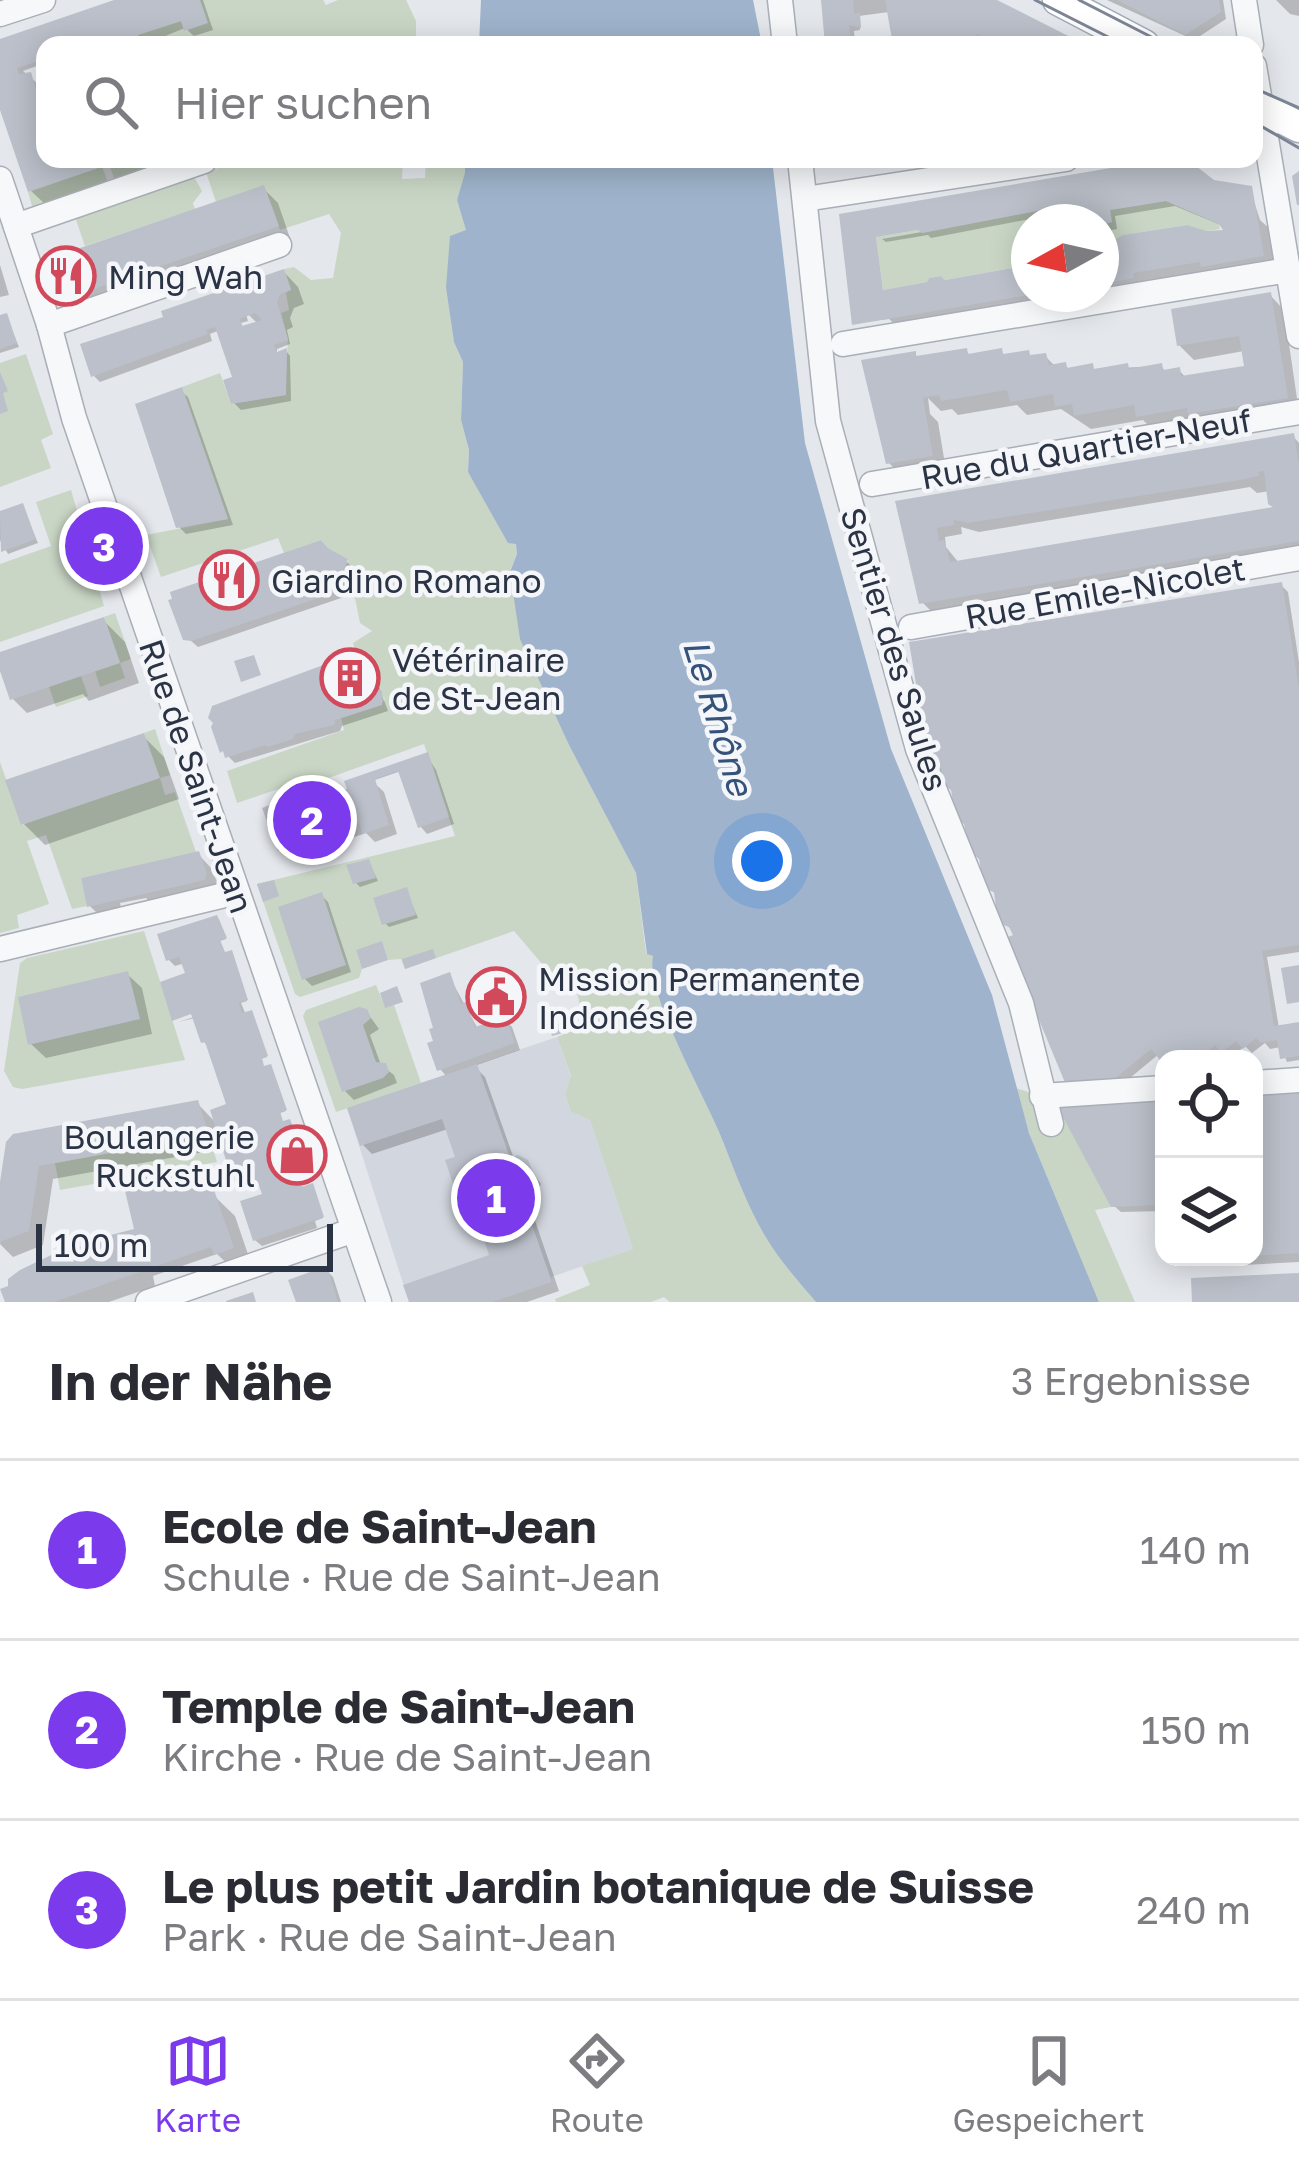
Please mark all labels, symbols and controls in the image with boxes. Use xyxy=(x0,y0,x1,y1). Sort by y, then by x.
search box xyxy=(36,36,1263,168)
icon: search xyxy=(78,69,144,135)
text: Hier suchen xyxy=(174,75,432,129)
north arrow xyxy=(1011,204,1119,312)
restaurant icon: Ming Wah xyxy=(35,245,97,307)
place label: Ming Wah xyxy=(108,257,263,296)
street label: Rue du Quartier-Neuf xyxy=(918,400,1254,496)
pin: 3 xyxy=(65,501,143,591)
street label: Sentier des Saules xyxy=(833,503,957,795)
street label: Rue Emile-Nicolet xyxy=(962,548,1248,636)
restaurant icon: Giardino Romano xyxy=(198,549,260,611)
place label: Giardino Romano xyxy=(271,561,542,600)
street label: Rue de Saint-Jean xyxy=(132,634,262,918)
water label: Le Rhône xyxy=(675,634,764,802)
place label: Vétérinaire de St-Jean xyxy=(392,640,565,717)
building icon: Vétérinaire de St-Jean xyxy=(319,647,381,709)
pin: 2 xyxy=(273,775,351,865)
your location xyxy=(732,831,792,891)
place label: Mission Permanente Indonésie xyxy=(538,959,860,1036)
public building icon: Mission Permanente Indonésie xyxy=(465,966,527,1028)
map controls xyxy=(1155,1050,1263,1266)
button: locate xyxy=(1155,1050,1263,1158)
place label: Boulangerie Ruckstuhl xyxy=(63,1117,255,1194)
shop icon: Boulangerie Ruckstuhl xyxy=(266,1124,328,1186)
pin: 1 xyxy=(457,1153,535,1243)
button: layers xyxy=(1155,1158,1263,1266)
scale bar xyxy=(36,1218,333,1271)
text: 100 m xyxy=(54,1225,148,1264)
text: In der Nähe xyxy=(48,1350,332,1411)
text: 3 Ergebnisse xyxy=(1011,1357,1251,1404)
text: Ecole de Saint-Jean xyxy=(162,1499,597,1553)
text: 1 xyxy=(77,1526,97,1573)
text: 140 m xyxy=(1140,1526,1251,1573)
text: Schule · Rue de Saint-Jean xyxy=(162,1553,661,1600)
text: Temple de Saint-Jean xyxy=(162,1679,635,1733)
text: 2 xyxy=(75,1706,99,1753)
text: 150 m xyxy=(1141,1706,1251,1753)
text: Kirche · Rue de Saint-Jean xyxy=(162,1733,652,1780)
text: Le plus petit Jardin botanique de Suisse xyxy=(162,1859,1034,1913)
text: 3 xyxy=(75,1886,99,1933)
text: 240 m xyxy=(1136,1886,1251,1933)
text: Park · Rue de Saint-Jean xyxy=(162,1913,617,1960)
tab: Karte xyxy=(154,2028,241,2139)
tab: Route xyxy=(550,2028,644,2139)
tab: Gespeichert xyxy=(952,2028,1145,2139)

